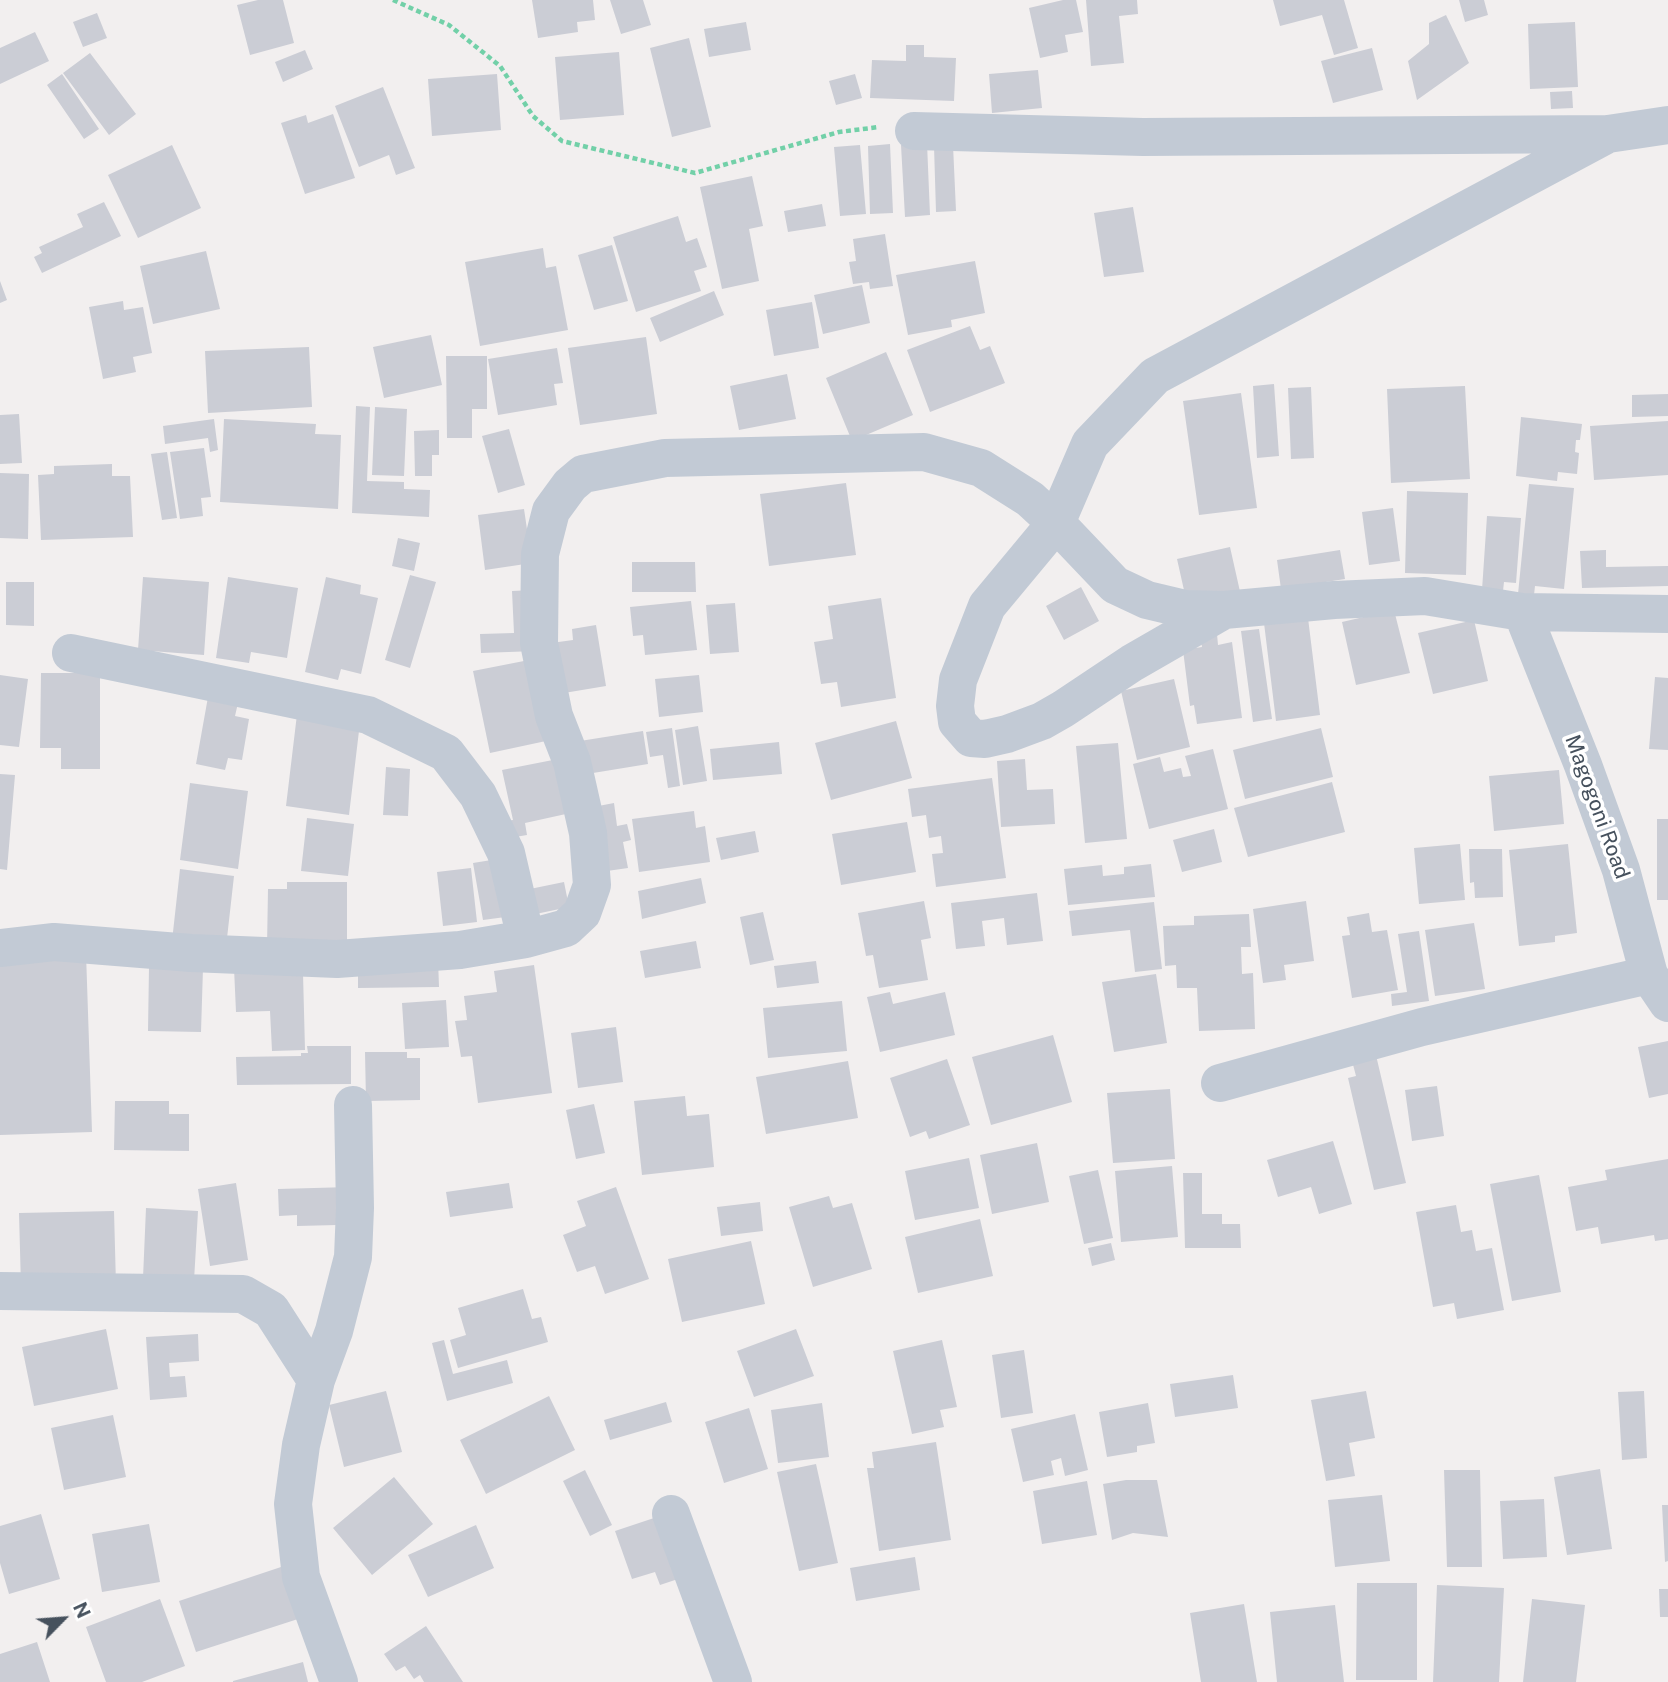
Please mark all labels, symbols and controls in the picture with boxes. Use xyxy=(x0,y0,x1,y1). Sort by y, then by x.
street label: Magogoni Road xyxy=(1559,732,1635,882)
north arrow xyxy=(28,1584,98,1654)
text: N xyxy=(69,1599,95,1622)

